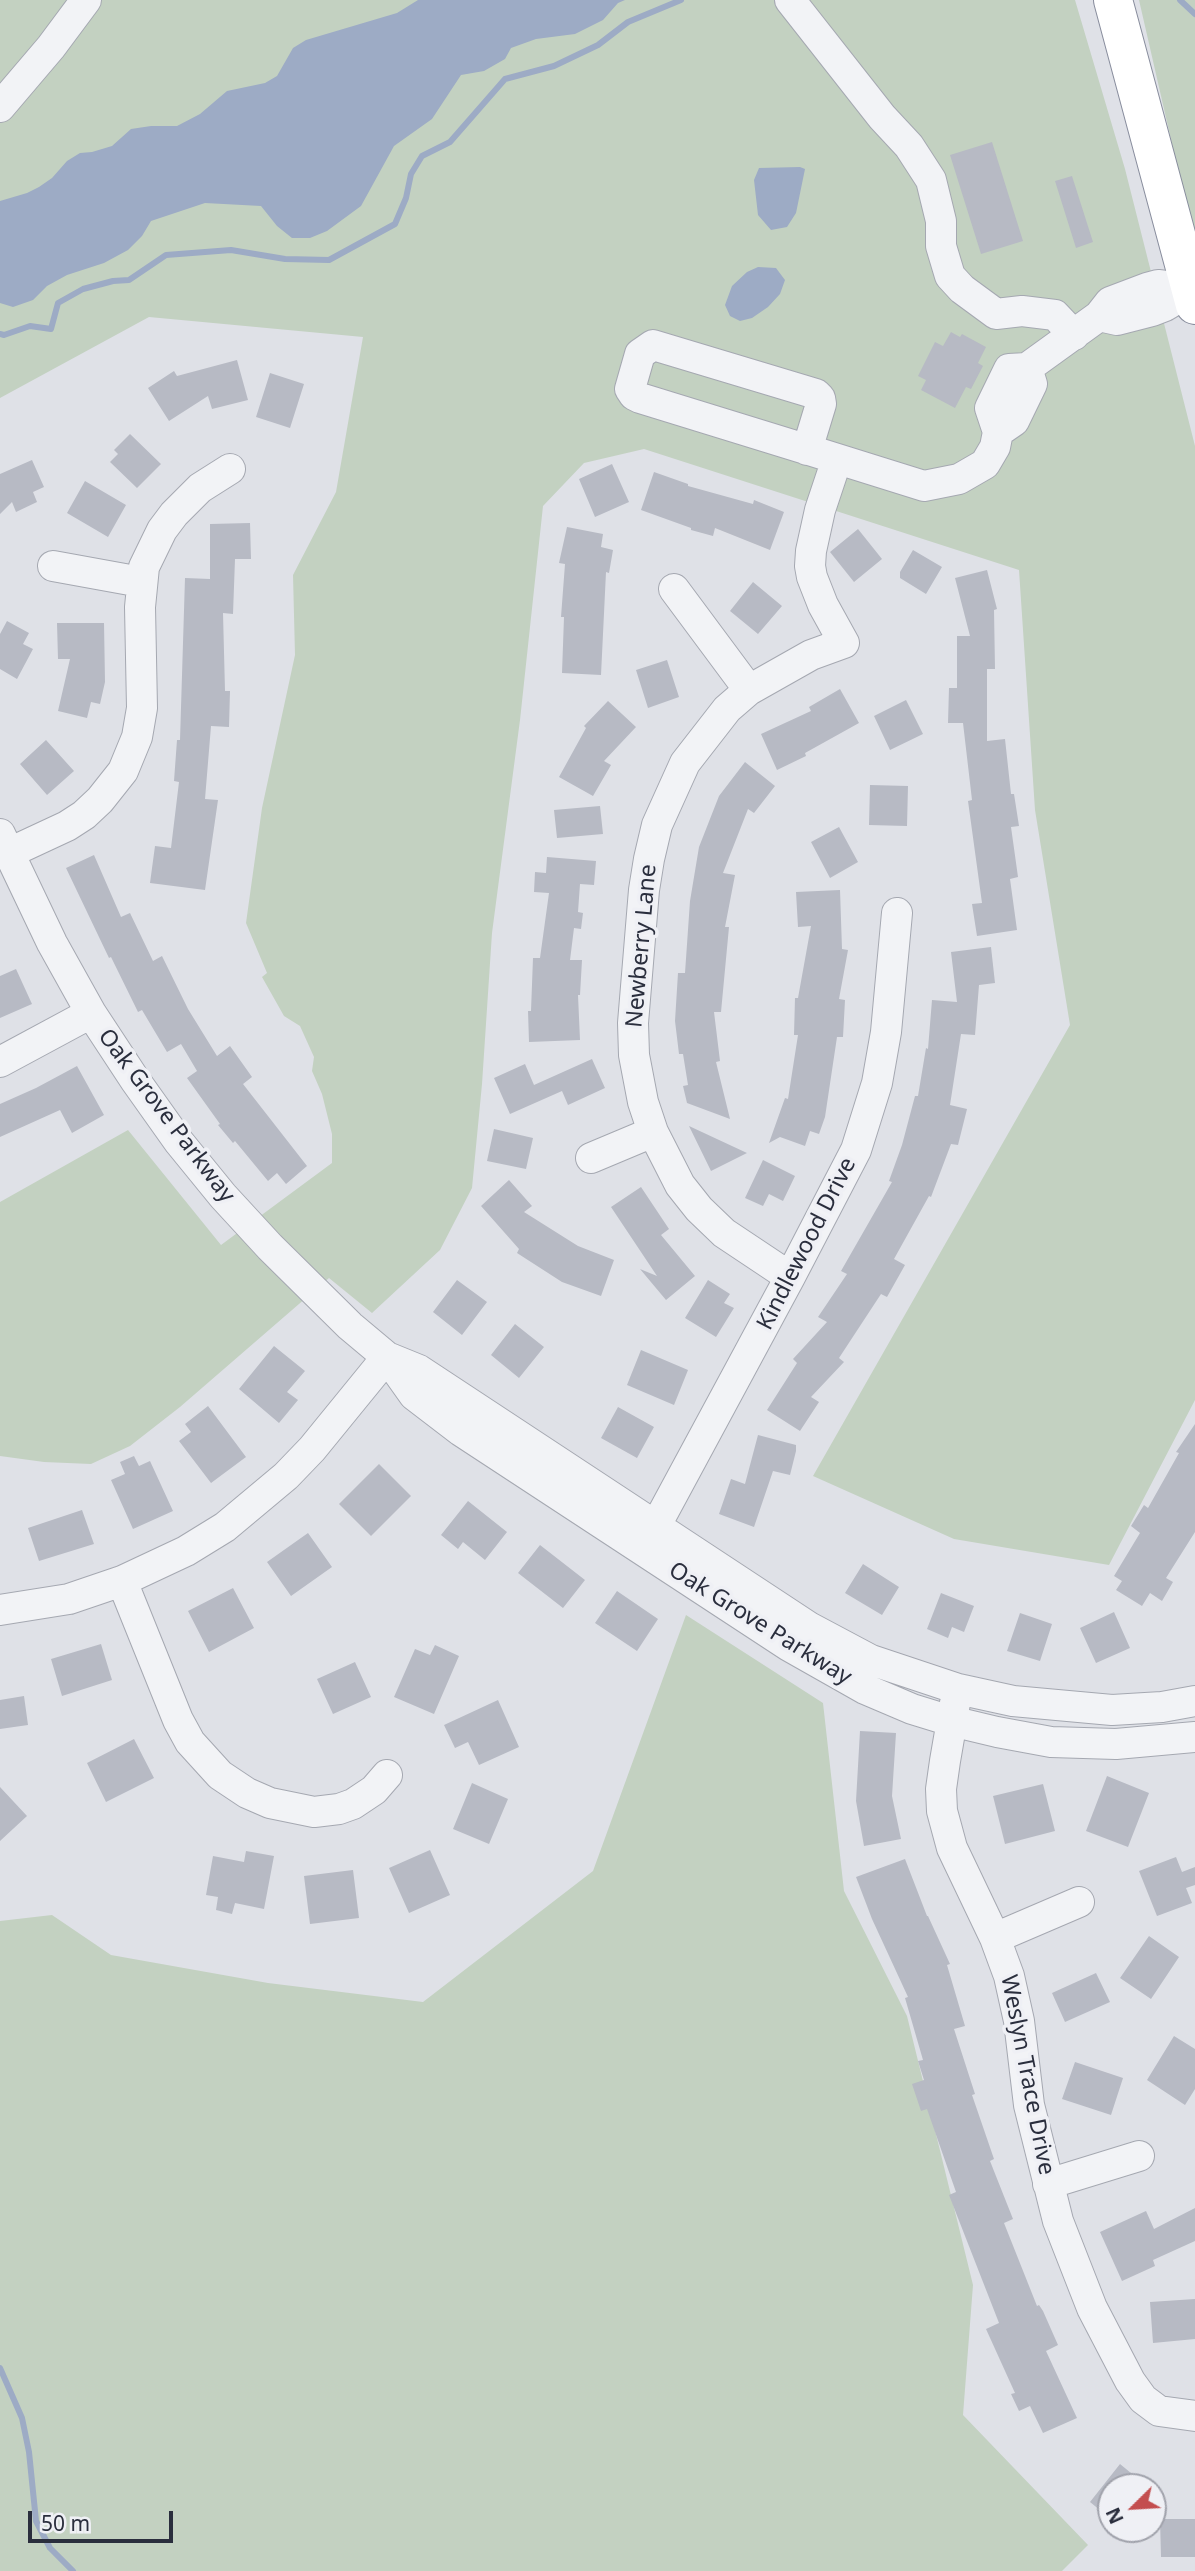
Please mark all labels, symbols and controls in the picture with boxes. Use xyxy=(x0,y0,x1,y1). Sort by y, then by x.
street label: Newberry Lane xyxy=(621,863,663,1029)
street label: Oak Grove Parkway xyxy=(92,1024,240,1208)
street label: Kindlewood Drive xyxy=(752,1153,862,1335)
street label: Oak Grove Parkway xyxy=(664,1557,856,1691)
street label: Weslyn Trace Drive xyxy=(994,1973,1060,2177)
north arrow xyxy=(1097,2473,1167,2543)
scale bar xyxy=(32,2498,177,2542)
text: N xyxy=(1100,2503,1130,2528)
text: 50 m xyxy=(41,2509,90,2537)

